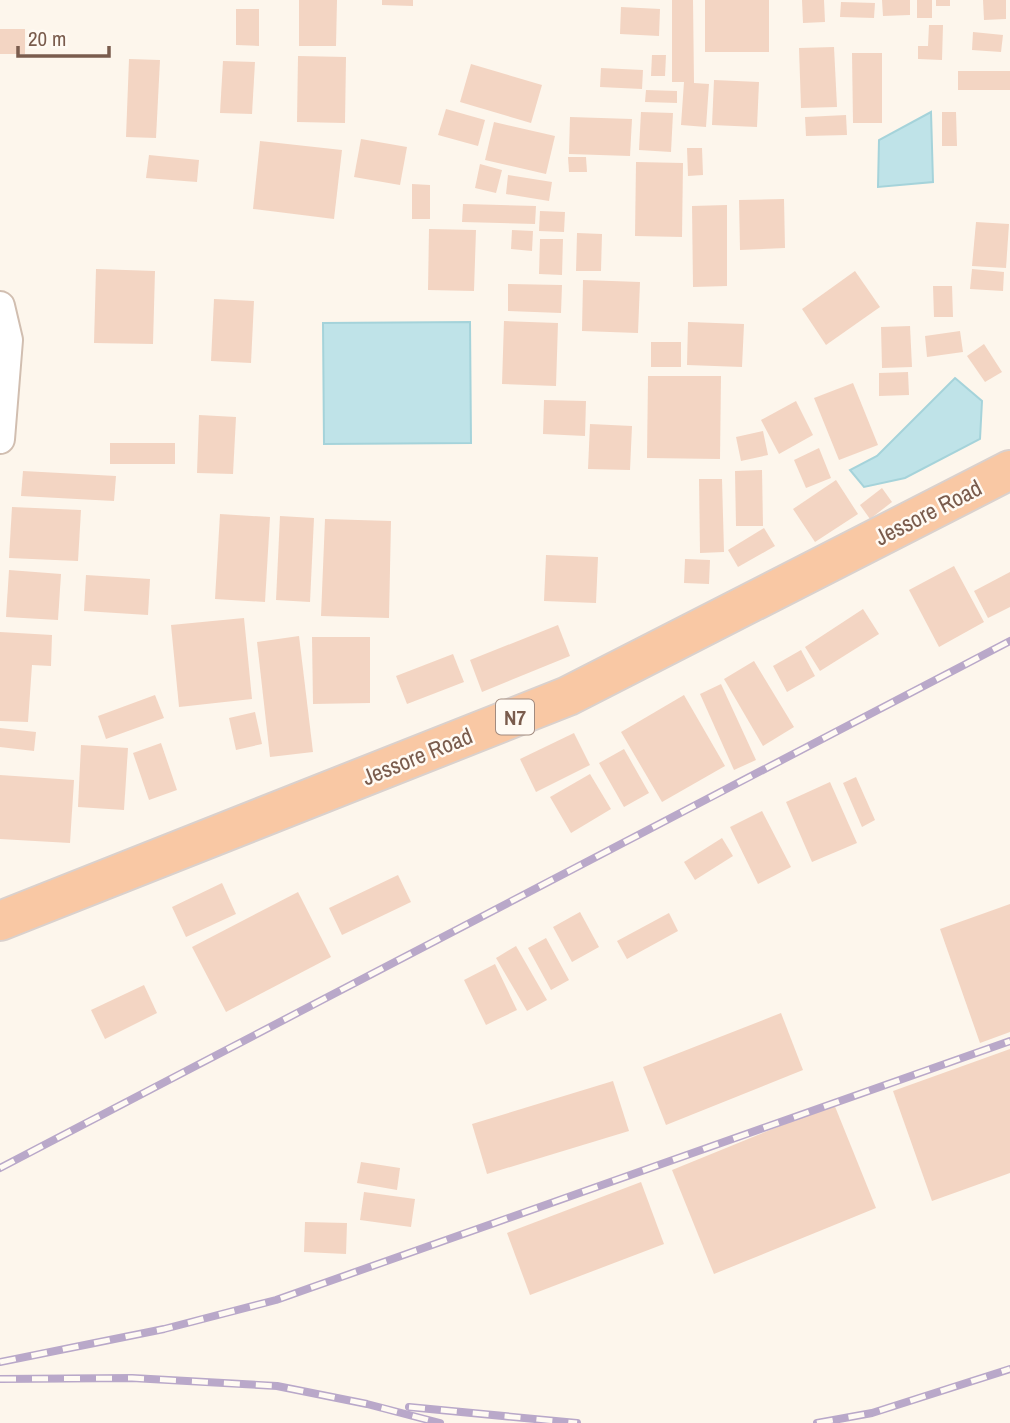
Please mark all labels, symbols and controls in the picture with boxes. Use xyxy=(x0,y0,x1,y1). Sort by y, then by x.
scale bar xyxy=(18,14,108,58)
text: 20 m xyxy=(28,24,66,53)
street label: Jessore Road xyxy=(869,472,987,552)
road number: N7 xyxy=(496,700,534,734)
street label: Jessore Road xyxy=(357,720,477,792)

